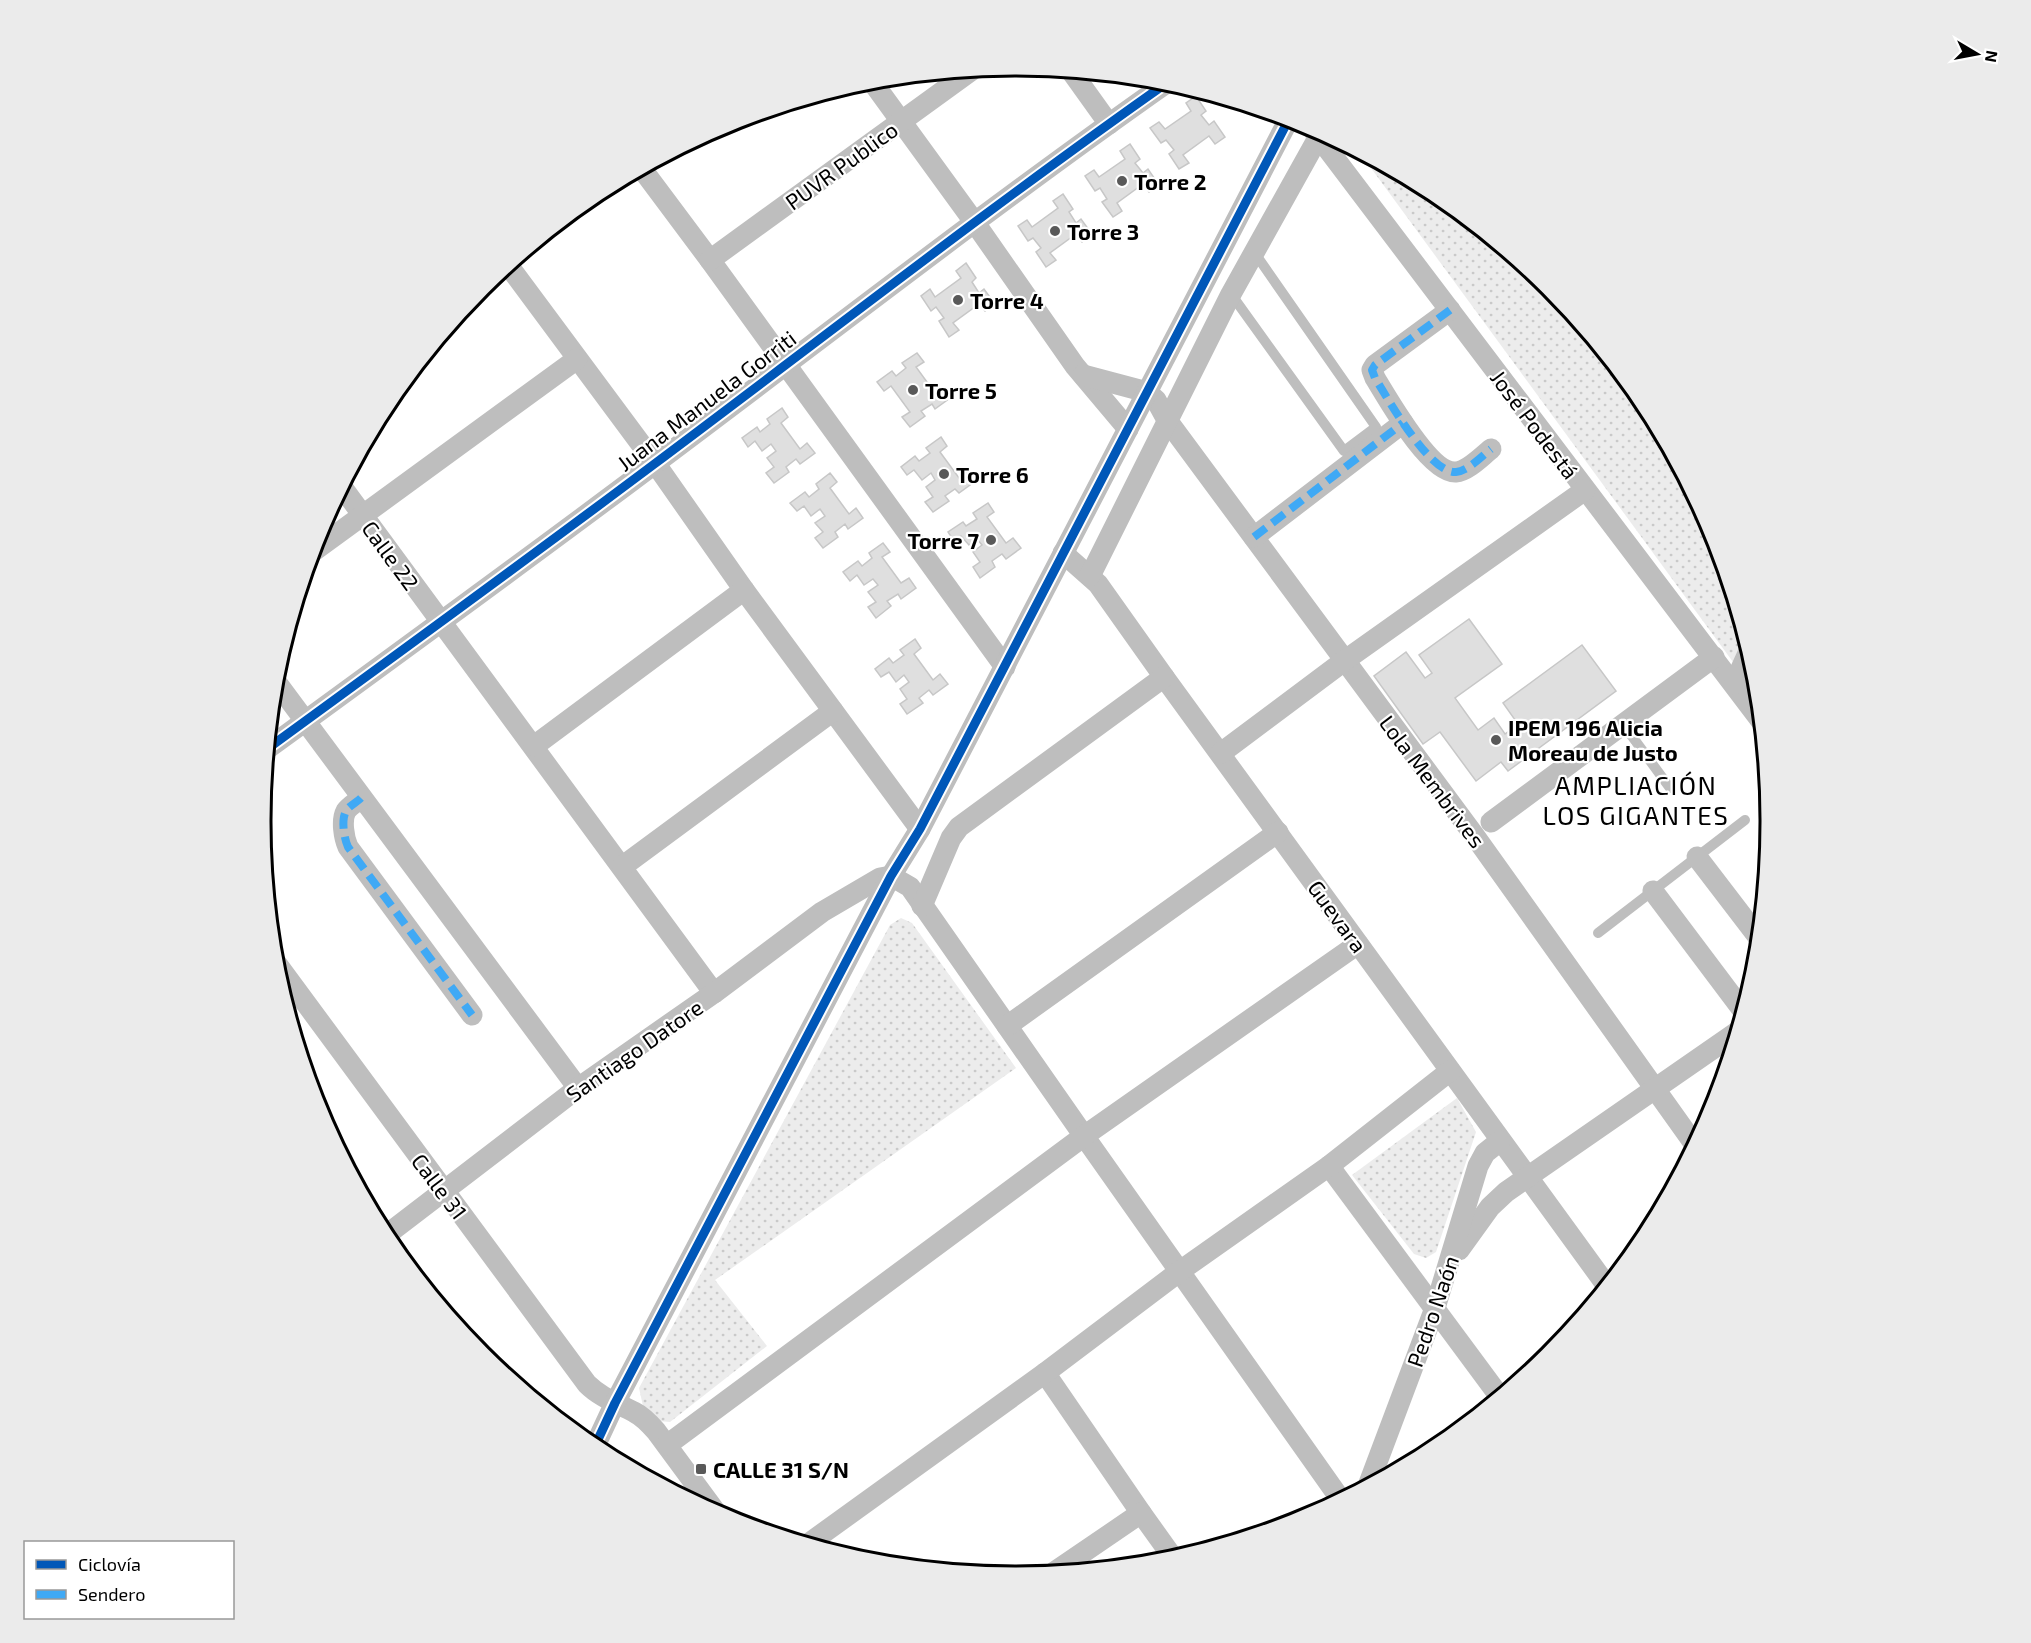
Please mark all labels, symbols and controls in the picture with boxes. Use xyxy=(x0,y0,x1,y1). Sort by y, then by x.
north arrow xyxy=(1947,24,2007,84)
text: N xyxy=(1982,49,2003,64)
street label: PUVR Publico xyxy=(780,115,902,215)
place label: Torre 2 xyxy=(1134,168,1207,194)
marker: Torre 2 xyxy=(1115,174,1129,188)
place label: Torre 3 xyxy=(1067,218,1139,244)
marker: Torre 3 xyxy=(1048,224,1062,238)
place label: Torre 4 xyxy=(970,287,1044,313)
marker: Torre 4 xyxy=(951,293,965,307)
street label: Juana Manuela Gorriti xyxy=(611,324,801,476)
street label: José Podestá xyxy=(1486,365,1584,483)
place label: Torre 5 xyxy=(925,377,997,403)
marker: Torre 5 xyxy=(906,383,920,397)
place label: Torre 6 xyxy=(956,461,1029,487)
marker: Torre 6 xyxy=(937,467,951,481)
street label: Calle 22 xyxy=(357,515,425,595)
place label: Torre 7 xyxy=(908,527,979,553)
marker: Torre 7 xyxy=(984,533,998,547)
street label: Lola Membrives xyxy=(1375,710,1491,852)
place label: IPEM 196 Alicia Moreau de Justo xyxy=(1508,714,1678,765)
marker: IPEM 196 Alicia Moreau de Justo xyxy=(1489,733,1503,747)
district label: AMPLIACIÓN LOS GIGANTES xyxy=(1543,769,1729,830)
street label: Guevara xyxy=(1303,875,1373,957)
street label: Santiago Datore xyxy=(561,993,707,1107)
street label: Calle 31 xyxy=(407,1148,473,1224)
street label: Pedro Naón xyxy=(1401,1252,1463,1370)
place label: CALLE 31 S/N xyxy=(713,1456,849,1482)
marker: CALLE 31 S/N xyxy=(694,1462,708,1476)
legend xyxy=(24,1541,234,1619)
text: Ciclovía xyxy=(78,1553,141,1575)
text: Sendero xyxy=(78,1583,145,1605)

